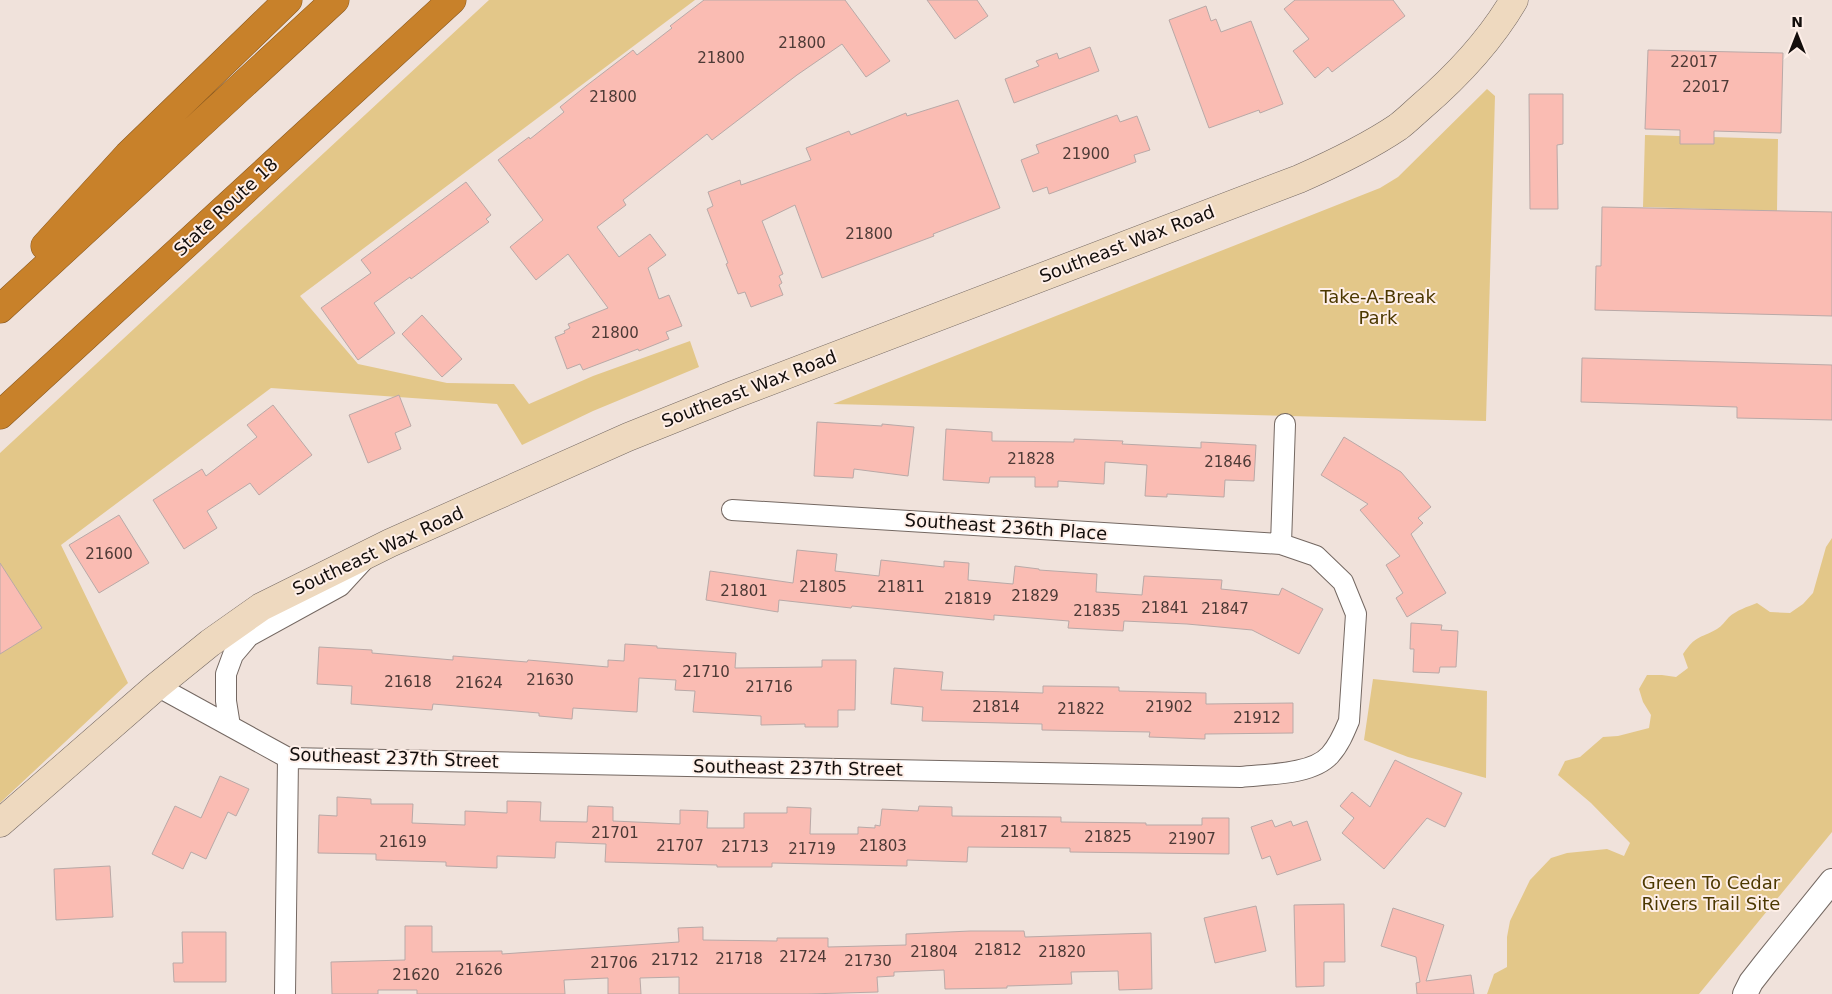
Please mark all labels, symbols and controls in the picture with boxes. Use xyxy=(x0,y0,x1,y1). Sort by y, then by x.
north arrow xyxy=(1772,10,1822,60)
text: N xyxy=(1791,14,1803,30)
house number: 21800 xyxy=(778,34,826,52)
house number: 21800 xyxy=(697,49,745,67)
house number: 22017 xyxy=(1670,53,1718,71)
house number: 22017 xyxy=(1682,78,1730,96)
house number: 21800 xyxy=(589,88,637,106)
house number: 21900 xyxy=(1062,145,1110,163)
street label: State Route 18 xyxy=(169,153,282,260)
street label: Southeast Wax Road xyxy=(1036,200,1217,287)
house number: 21800 xyxy=(845,225,893,243)
park label: Take-A-Break Park xyxy=(1319,286,1436,328)
house number: 21800 xyxy=(591,324,639,342)
street label: Southeast Wax Road xyxy=(658,345,839,432)
house number: 21828 xyxy=(1007,450,1055,468)
house number: 21846 xyxy=(1204,453,1252,471)
street label: Southeast Wax Road xyxy=(289,502,466,599)
street label: Southeast 236th Place xyxy=(904,509,1108,544)
house number: 21600 xyxy=(85,545,133,563)
house number: 21805 xyxy=(799,578,847,596)
house number: 21811 xyxy=(877,578,925,596)
house number: 21801 xyxy=(720,582,768,600)
house number: 21829 xyxy=(1011,587,1059,605)
house number: 21819 xyxy=(944,590,992,608)
house number: 21841 xyxy=(1141,599,1189,617)
house number: 21847 xyxy=(1201,600,1249,618)
house number: 21835 xyxy=(1073,602,1121,620)
house number: 21710 xyxy=(682,663,730,681)
house number: 21630 xyxy=(526,671,574,689)
house number: 21618 xyxy=(384,673,432,691)
house number: 21624 xyxy=(455,674,503,692)
house number: 21716 xyxy=(745,678,793,696)
house number: 21814 xyxy=(972,698,1020,716)
house number: 21902 xyxy=(1145,698,1193,716)
house number: 21822 xyxy=(1057,700,1105,718)
house number: 21912 xyxy=(1233,709,1281,727)
street label: Southeast 237th Street xyxy=(289,743,499,772)
street label: Southeast 237th Street xyxy=(693,755,903,780)
house number: 21817 xyxy=(1000,823,1048,841)
house number: 21701 xyxy=(591,824,639,842)
house number: 21825 xyxy=(1084,828,1132,846)
house number: 21907 xyxy=(1168,830,1216,848)
house number: 21619 xyxy=(379,833,427,851)
house number: 21707 xyxy=(656,837,704,855)
house number: 21803 xyxy=(859,837,907,855)
house number: 21713 xyxy=(721,838,769,856)
house number: 21719 xyxy=(788,840,836,858)
park label: Green To Cedar Rivers Trail Site xyxy=(1642,872,1781,914)
house number: 21812 xyxy=(974,941,1022,959)
house number: 21804 xyxy=(910,943,958,961)
house number: 21820 xyxy=(1038,943,1086,961)
house number: 21724 xyxy=(779,948,827,966)
house number: 21718 xyxy=(715,950,763,968)
house number: 21712 xyxy=(651,951,699,969)
house number: 21730 xyxy=(844,952,892,970)
house number: 21706 xyxy=(590,954,638,972)
house number: 21626 xyxy=(455,961,503,979)
house number: 21620 xyxy=(392,966,440,984)

